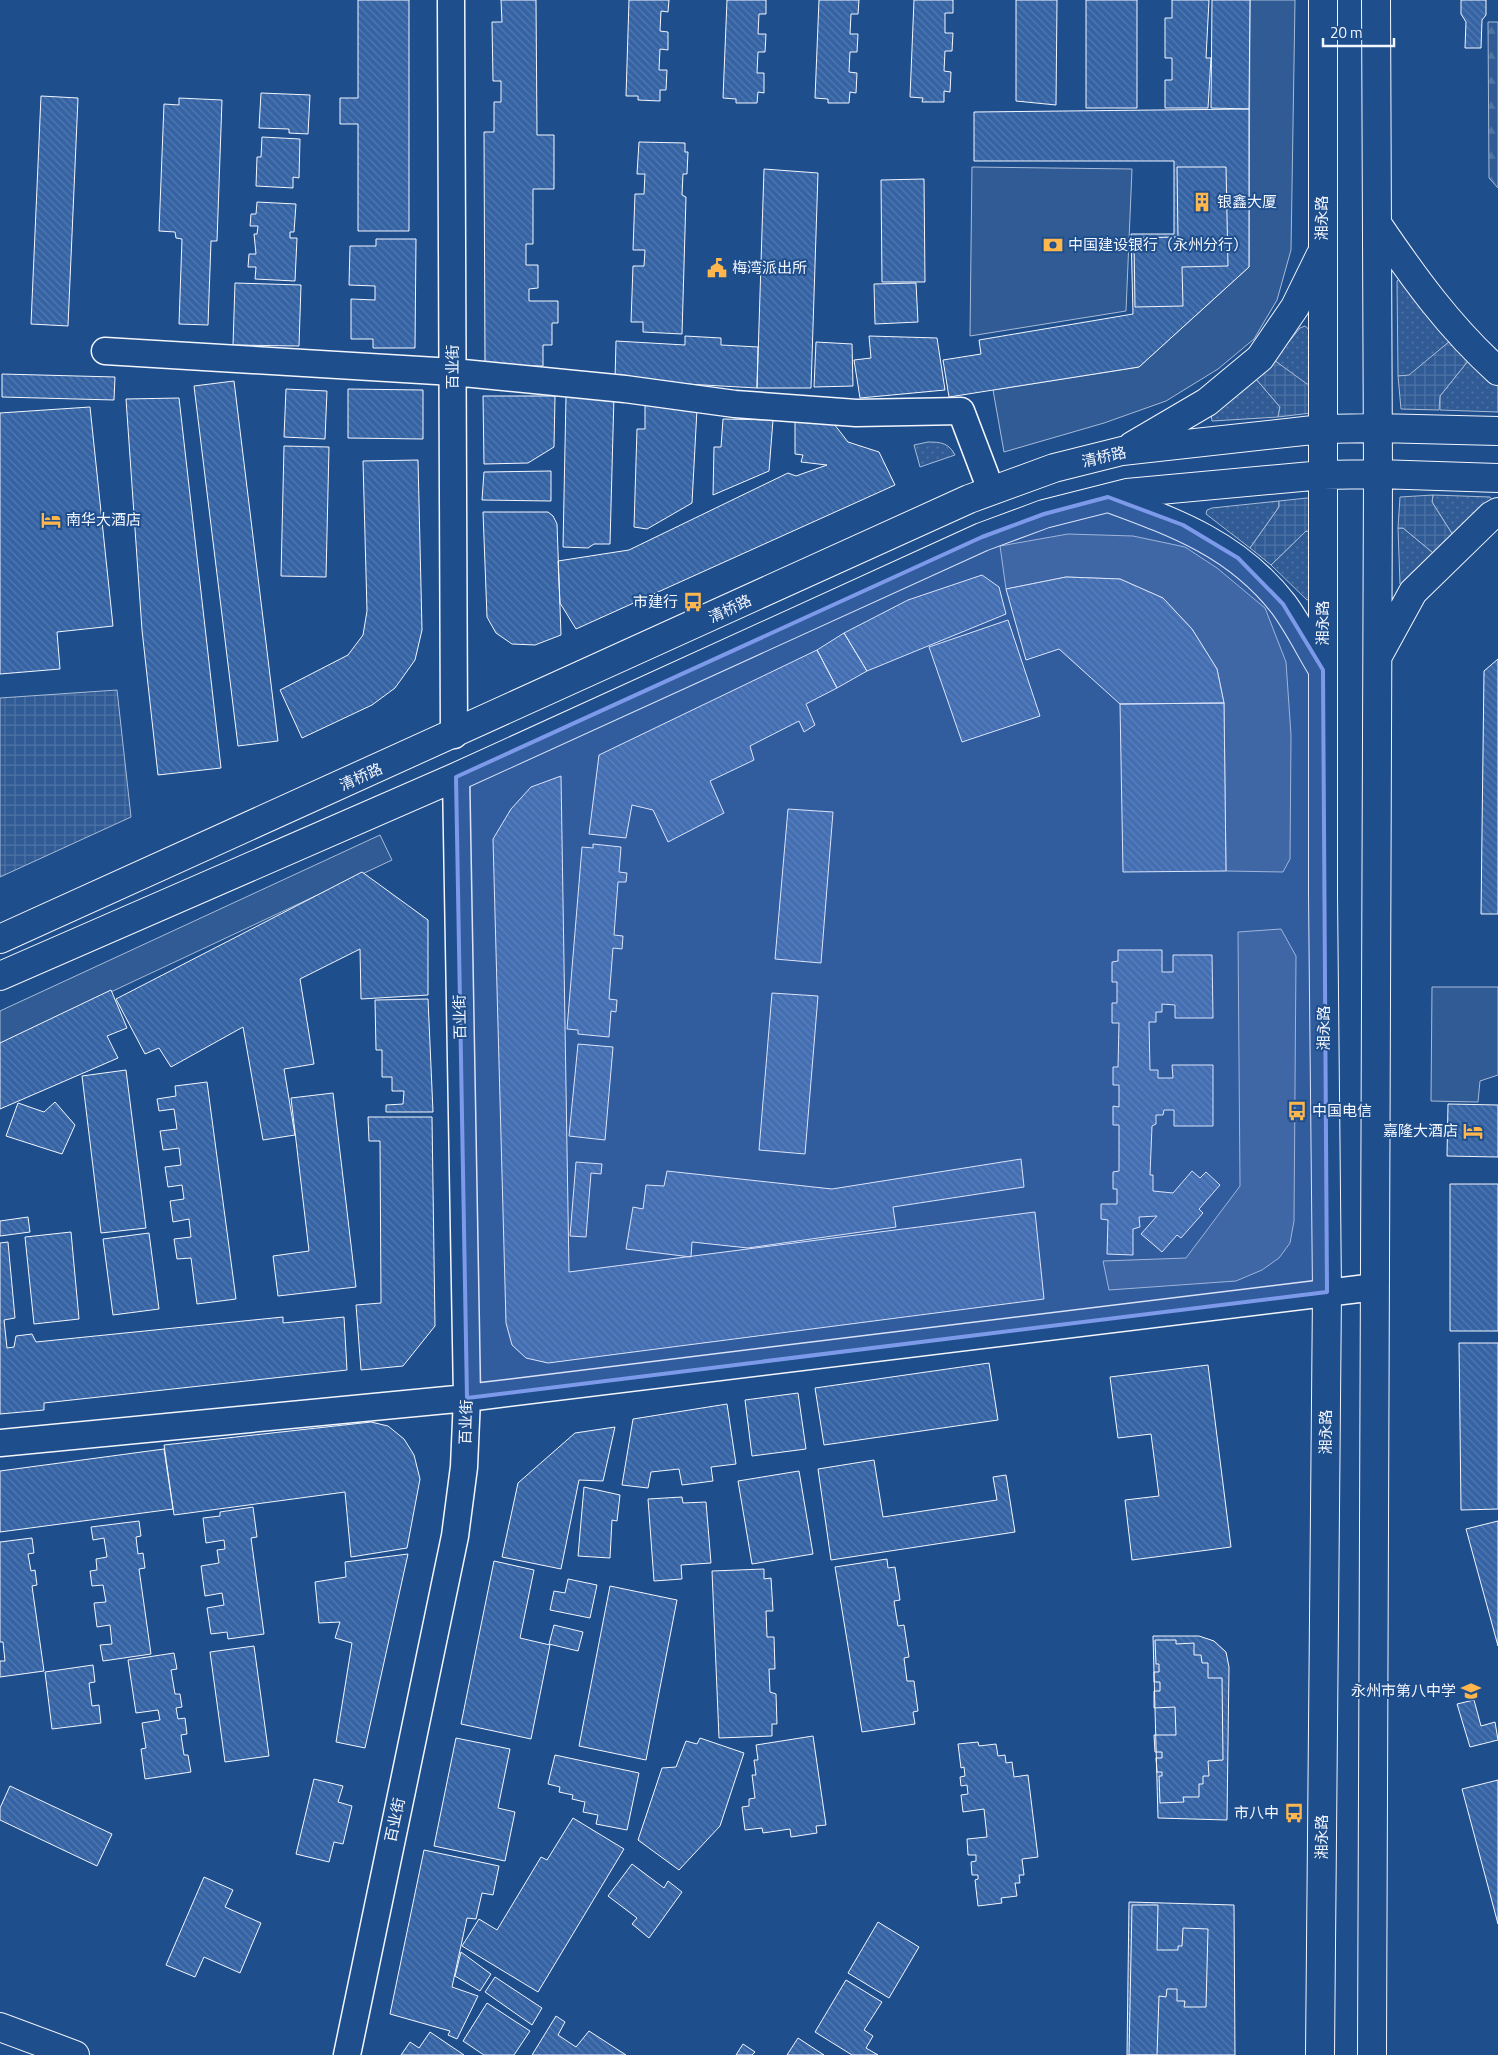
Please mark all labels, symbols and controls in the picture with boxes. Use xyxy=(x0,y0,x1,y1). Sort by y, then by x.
scale bar xyxy=(1323,15,1394,47)
text: 20 m xyxy=(1330,21,1363,44)
place label: 银鑫大厦 xyxy=(1217,190,1277,213)
building icon: 银鑫大厦 xyxy=(1191,191,1213,213)
street label: 湘永路 xyxy=(1310,195,1333,241)
place label: 中国建设银行（永州分行） xyxy=(1068,233,1248,256)
bank icon: 中国建设银行（永州分行） xyxy=(1042,234,1064,256)
place label: 梅湾派出所 xyxy=(732,256,807,279)
public building icon: 梅湾派出所 xyxy=(706,257,728,279)
street label: 百业街 xyxy=(441,344,464,390)
street label: 清桥路 xyxy=(1079,440,1128,473)
place label: 南华大酒店 xyxy=(66,508,141,531)
hotel icon: 南华大酒店 xyxy=(40,509,62,531)
street label: 清桥路 xyxy=(705,589,755,628)
place label: 市建行 xyxy=(633,590,678,613)
bus stop icon: 市建行 xyxy=(682,591,704,613)
street label: 湘永路 xyxy=(1311,600,1334,646)
street label: 清桥路 xyxy=(336,757,386,796)
street label: 百业街 xyxy=(448,994,471,1040)
street label: 湘永路 xyxy=(1312,1005,1335,1051)
place label: 中国电信 xyxy=(1312,1099,1372,1122)
bus stop icon: 中国电信 xyxy=(1286,1100,1308,1122)
place label: 嘉隆大酒店 xyxy=(1383,1119,1458,1142)
hotel icon: 嘉隆大酒店 xyxy=(1462,1120,1484,1142)
street label: 百业街 xyxy=(453,1399,478,1445)
street label: 湘永路 xyxy=(1314,1409,1337,1455)
place label: 永州市第八中学 xyxy=(1351,1679,1456,1702)
school or university icon: 永州市第八中学 xyxy=(1460,1680,1482,1702)
street label: 百业街 xyxy=(379,1795,410,1844)
place label: 市八中 xyxy=(1234,1801,1279,1824)
bus stop icon: 市八中 xyxy=(1283,1802,1305,1824)
street label: 湘永路 xyxy=(1310,1814,1333,1860)

